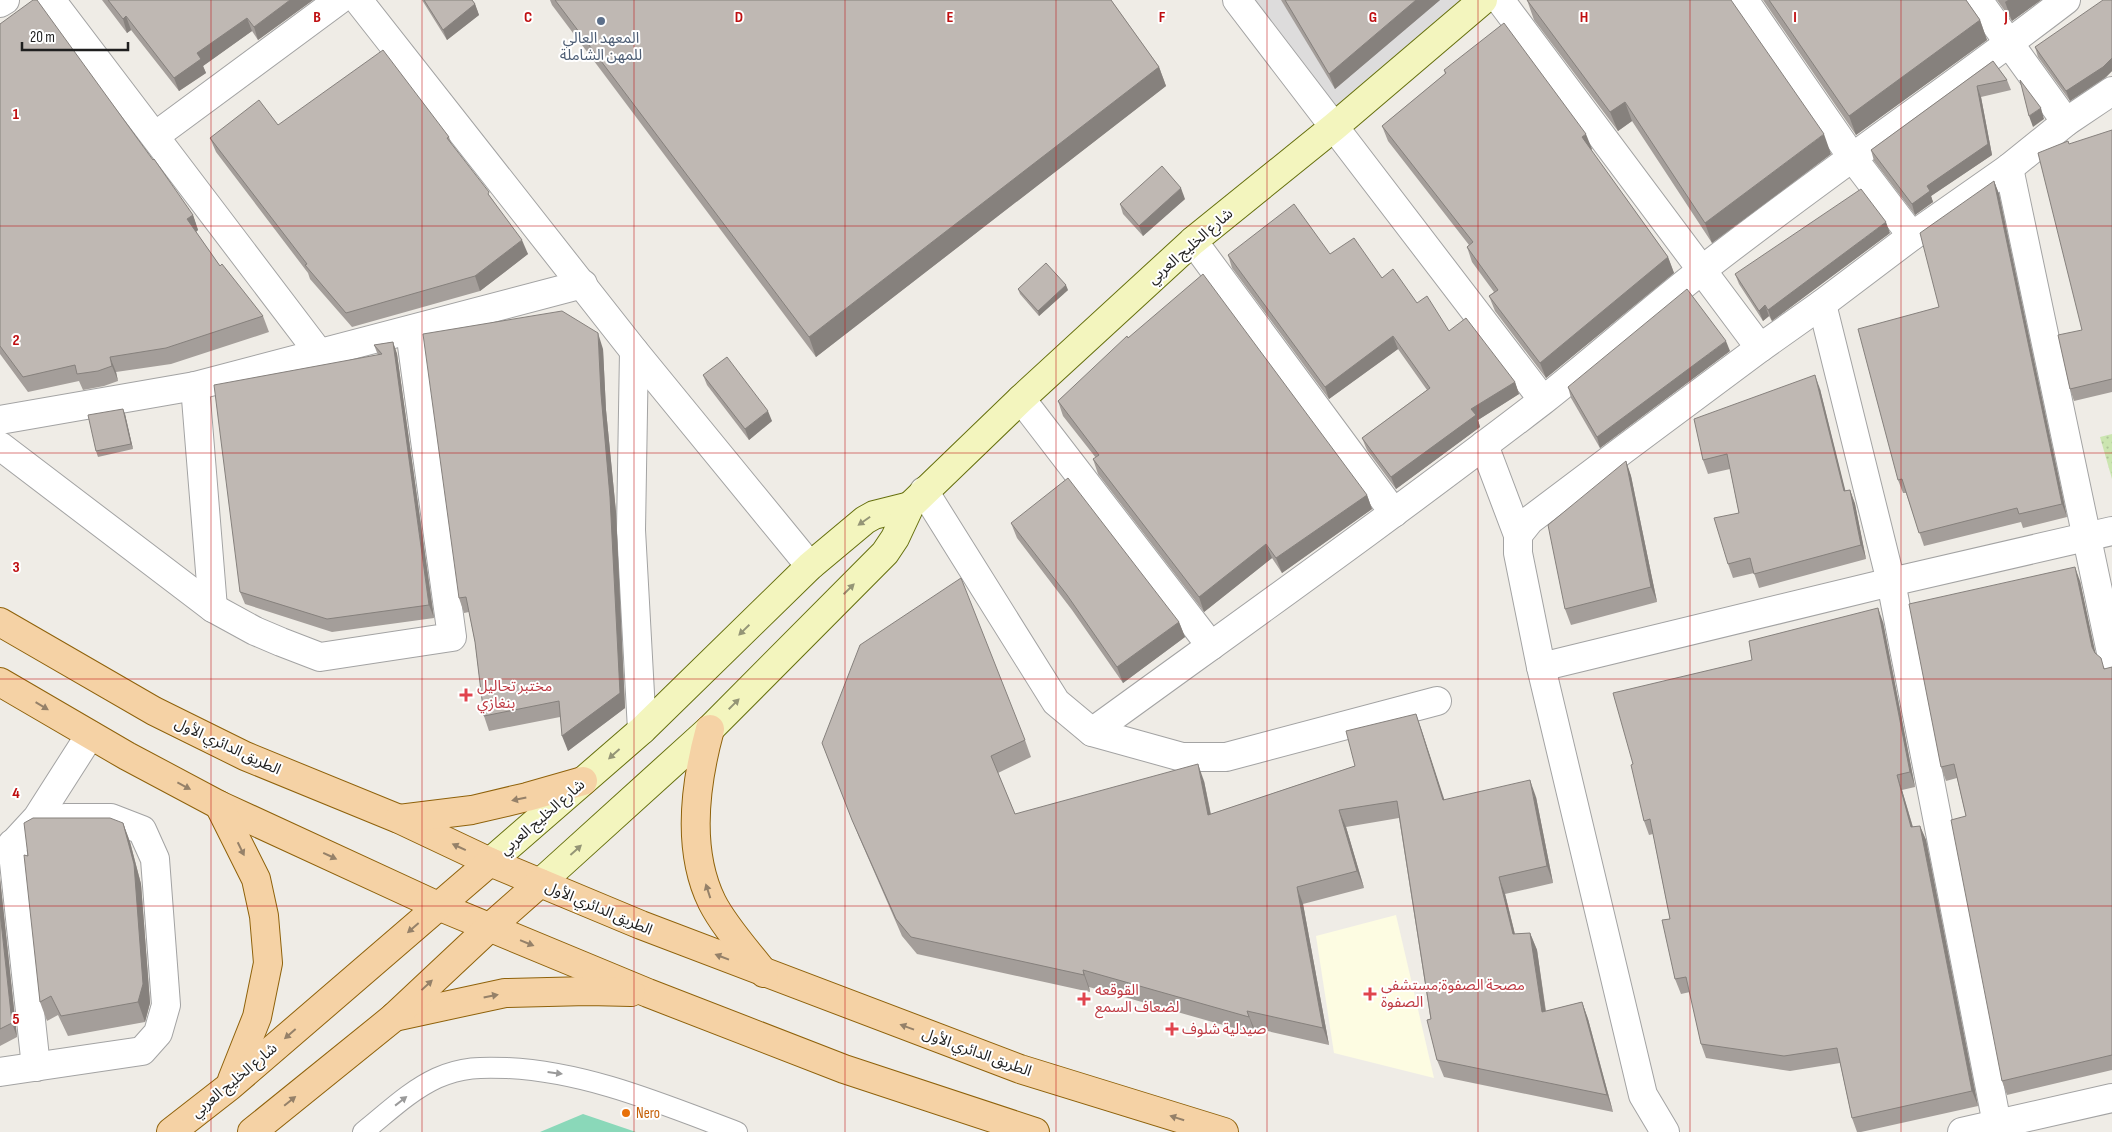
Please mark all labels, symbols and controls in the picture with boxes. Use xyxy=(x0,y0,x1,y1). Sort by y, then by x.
text: B xyxy=(313,8,321,27)
text: C xyxy=(524,8,532,27)
text: D xyxy=(735,8,743,27)
text: E xyxy=(947,8,954,27)
text: F xyxy=(1159,8,1166,27)
text: G xyxy=(1369,8,1377,27)
text: H xyxy=(1580,8,1588,27)
text: I xyxy=(1793,8,1797,27)
text: J xyxy=(2003,8,2008,27)
marker: المعهد العالي للمهن الشاملة xyxy=(595,15,607,27)
scale bar xyxy=(22,20,129,52)
text: 20 m xyxy=(30,28,55,47)
place label: المعهد العالي للمهن الشاملة xyxy=(560,29,642,65)
text: 1 xyxy=(13,105,20,124)
street label: شارع الخليج العربي xyxy=(1144,204,1238,290)
text: 2 xyxy=(12,331,20,350)
one-way arrow xyxy=(857,516,871,526)
text: 3 xyxy=(12,558,20,577)
one-way arrow xyxy=(842,583,854,595)
one-way arrow xyxy=(738,624,750,636)
place label: مختبر تحاليل بنغازي xyxy=(477,677,552,714)
marker: مختبر تحاليل بنغازي xyxy=(459,688,473,702)
one-way arrow xyxy=(728,698,740,710)
one-way arrow xyxy=(35,702,48,711)
street label: الطريق الدائري الأول xyxy=(171,714,284,781)
one-way arrow xyxy=(607,749,620,760)
street label: شارع الخليج العربي xyxy=(496,775,590,861)
one-way arrow xyxy=(176,782,191,790)
text: 4 xyxy=(12,784,20,803)
one-way arrow xyxy=(512,795,527,803)
one-way arrow xyxy=(237,841,245,856)
one-way arrow xyxy=(452,843,466,851)
one-way arrow xyxy=(570,844,582,856)
one-way arrow xyxy=(323,853,337,861)
street label: الطريق الدائري الأول xyxy=(542,877,655,941)
one-way arrow xyxy=(704,883,712,898)
one-way arrow xyxy=(407,922,420,933)
one-way arrow xyxy=(520,939,535,947)
one-way arrow xyxy=(714,953,729,961)
place label: مصحة الصفوة;مستشفى الصفوة xyxy=(1381,976,1525,1012)
one-way arrow xyxy=(421,979,433,991)
place label: القوقعه لضعاف السمع xyxy=(1095,981,1179,1019)
marker: مصحة الصفوة;مستشفى الصفوة xyxy=(1363,987,1377,1001)
one-way arrow xyxy=(484,992,499,1000)
marker: القوقعه لضعاف السمع xyxy=(1077,992,1091,1006)
text: 5 xyxy=(12,1010,20,1029)
place label: صيدلية شلوف xyxy=(1182,1020,1266,1039)
one-way arrow xyxy=(899,1023,914,1031)
marker: صيدلية شلوف xyxy=(1166,1023,1178,1035)
street label: الطريق الدائري الأول xyxy=(919,1024,1034,1082)
one-way arrow xyxy=(283,1028,296,1039)
street label: شارع الخليج العربي xyxy=(187,1039,283,1123)
one-way arrow xyxy=(547,1069,563,1077)
one-way arrow xyxy=(283,1096,296,1107)
one-way arrow xyxy=(394,1096,407,1107)
place label: Nero xyxy=(636,1104,660,1123)
marker: Nero xyxy=(620,1107,632,1119)
one-way arrow xyxy=(1169,1113,1184,1121)

